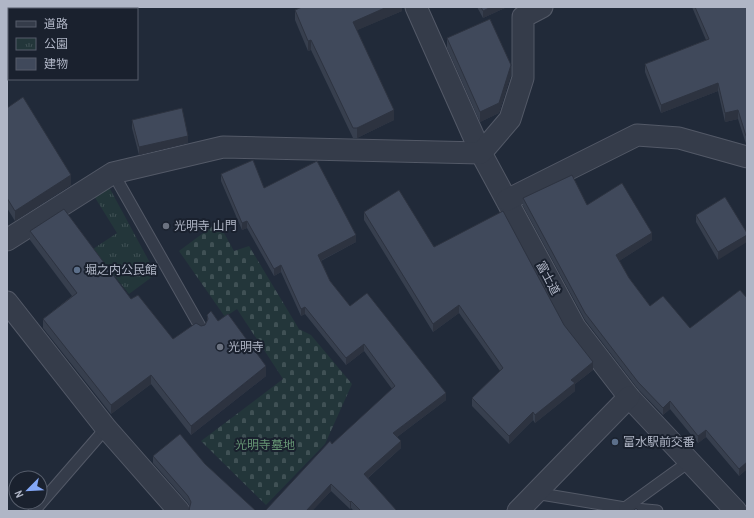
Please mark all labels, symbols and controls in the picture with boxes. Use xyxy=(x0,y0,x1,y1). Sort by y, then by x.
legend xyxy=(8,8,138,80)
text: 道路 xyxy=(44,16,68,32)
text: 公園 xyxy=(44,36,68,52)
text: 建物 xyxy=(44,56,68,72)
place label: 光明寺 山門 xyxy=(174,218,237,234)
marker: 光明寺 山門 xyxy=(161,221,171,231)
street label: 富士道 xyxy=(532,258,564,298)
place label: 堀之内公民館 xyxy=(85,262,157,278)
marker: 堀之内公民館 xyxy=(72,265,82,275)
place label: 光明寺 xyxy=(228,339,264,355)
marker: 光明寺 xyxy=(215,342,225,352)
place label: 富水駅前交番 xyxy=(623,434,695,450)
park label: 光明寺墓地 xyxy=(235,437,295,453)
marker: 富水駅前交番 xyxy=(610,437,620,447)
north arrow xyxy=(8,470,48,510)
text: N xyxy=(11,488,27,500)

